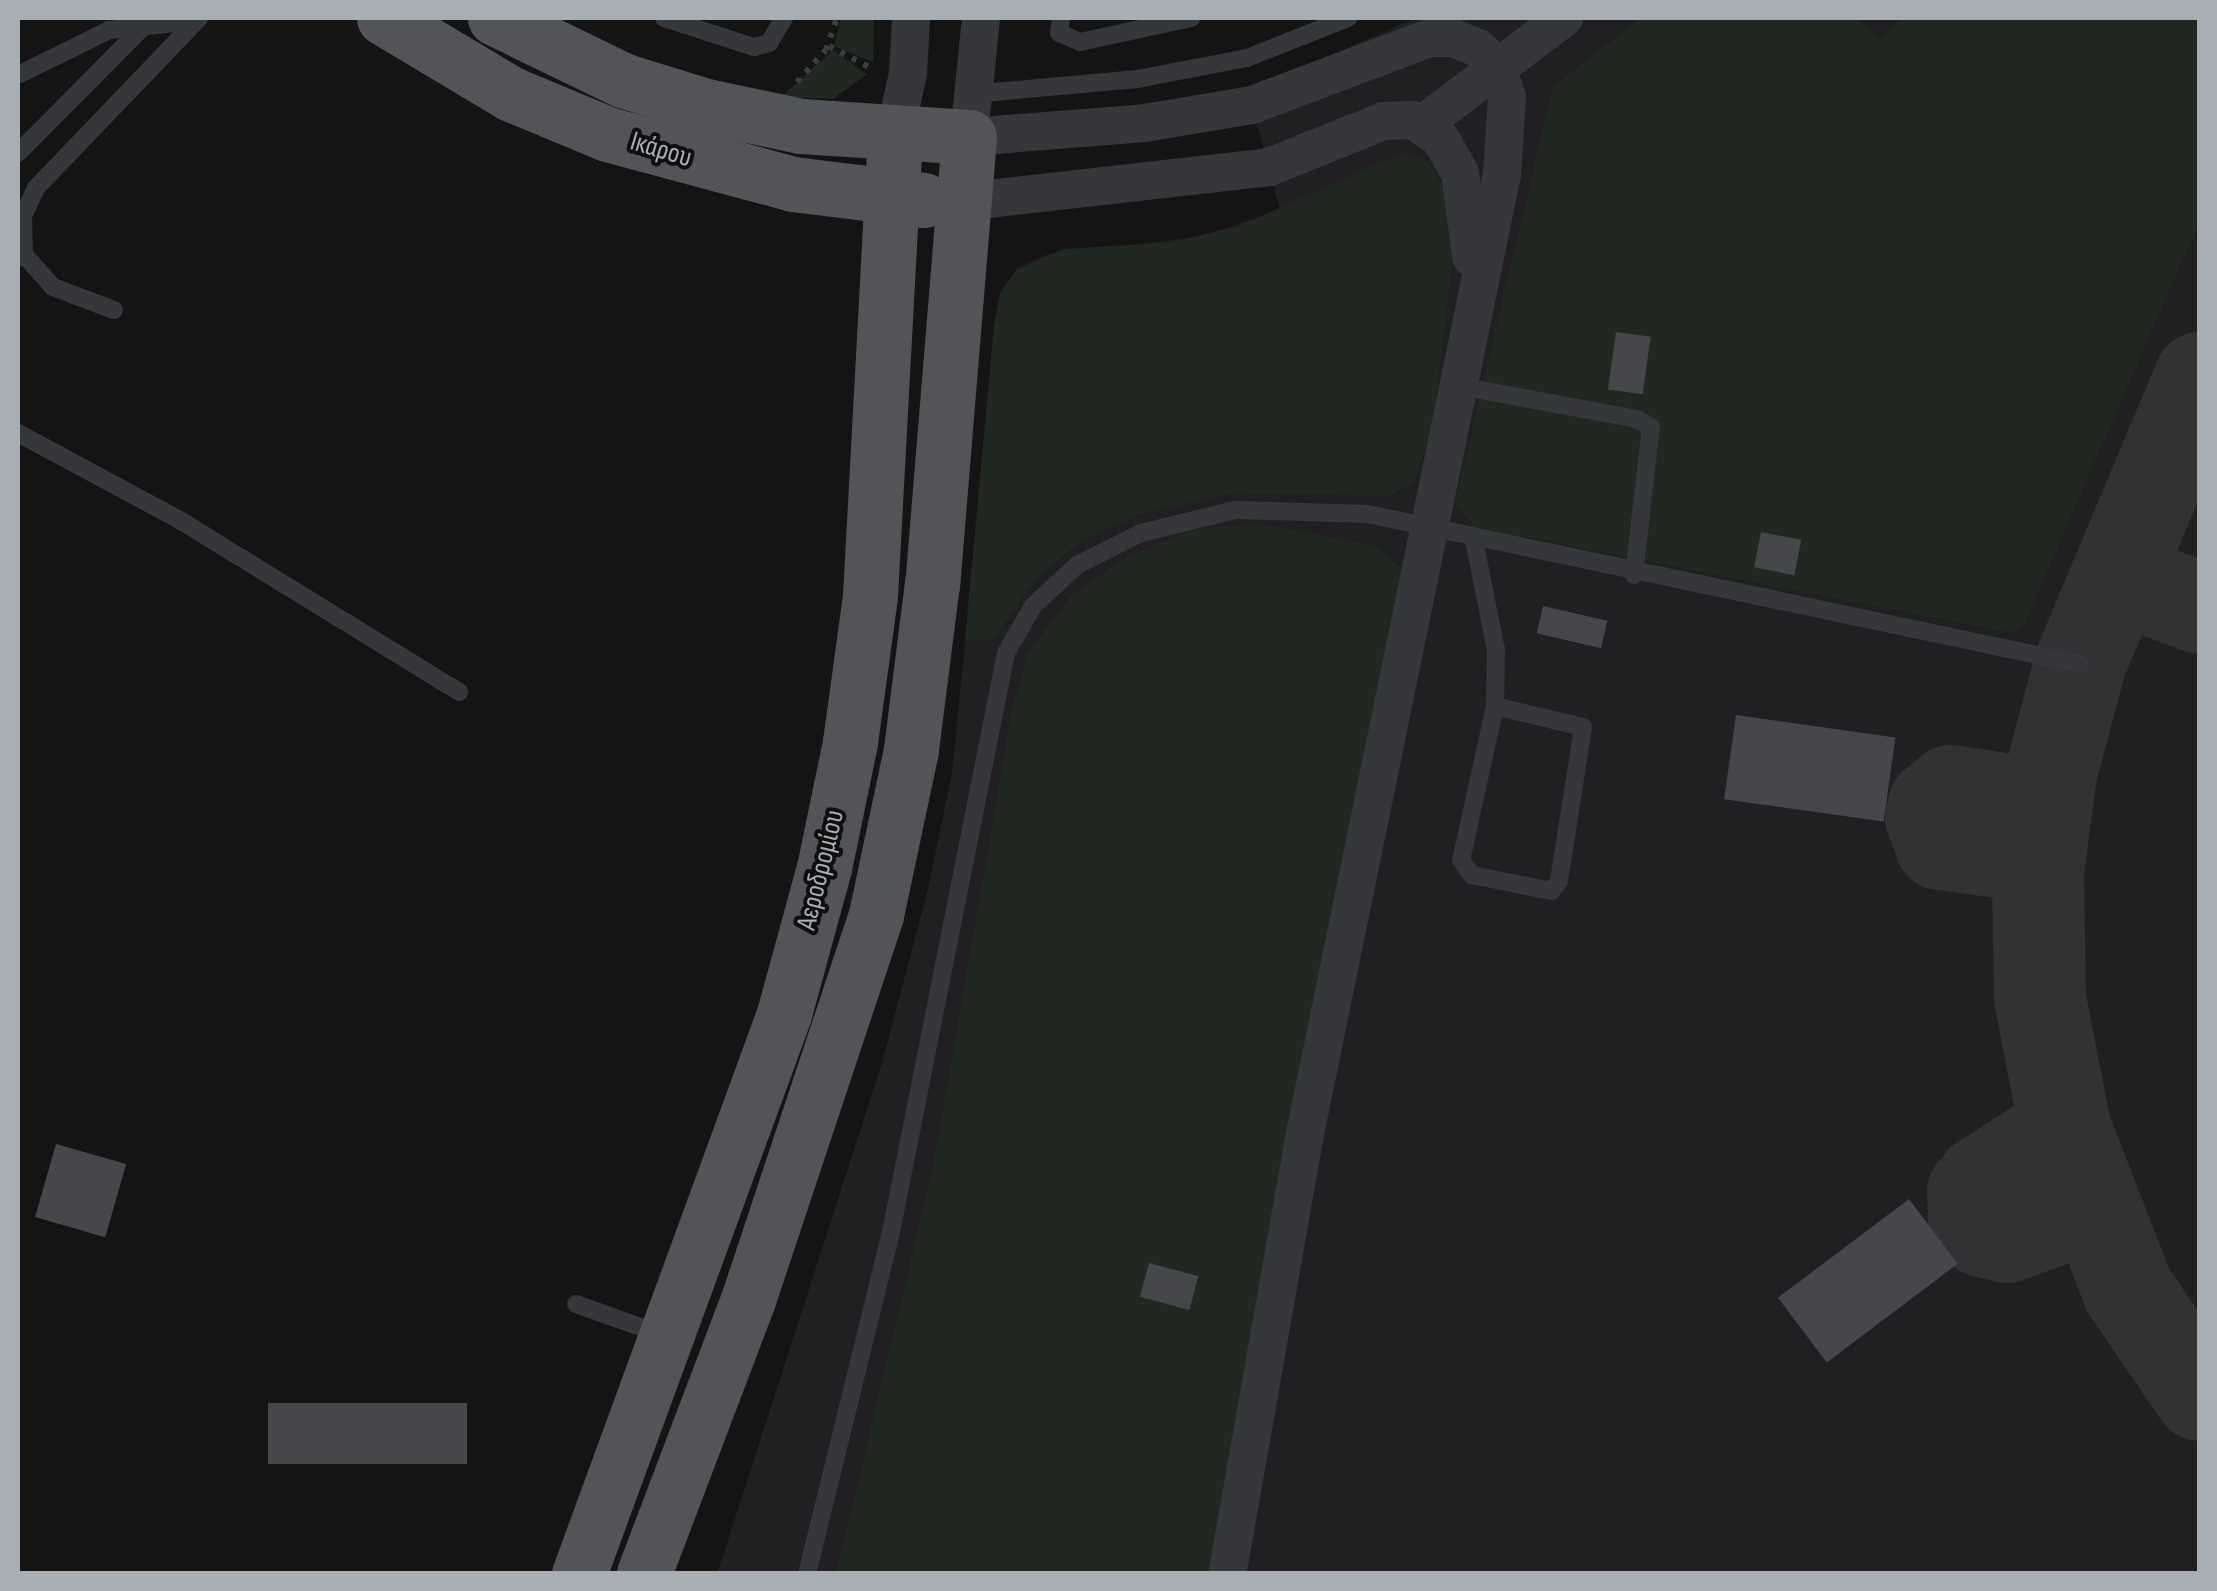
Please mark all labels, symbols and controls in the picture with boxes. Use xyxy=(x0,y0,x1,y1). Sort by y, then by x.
street label: Ικάρου xyxy=(626,125,696,175)
street label: Αεροδρομίου xyxy=(790,807,852,933)

